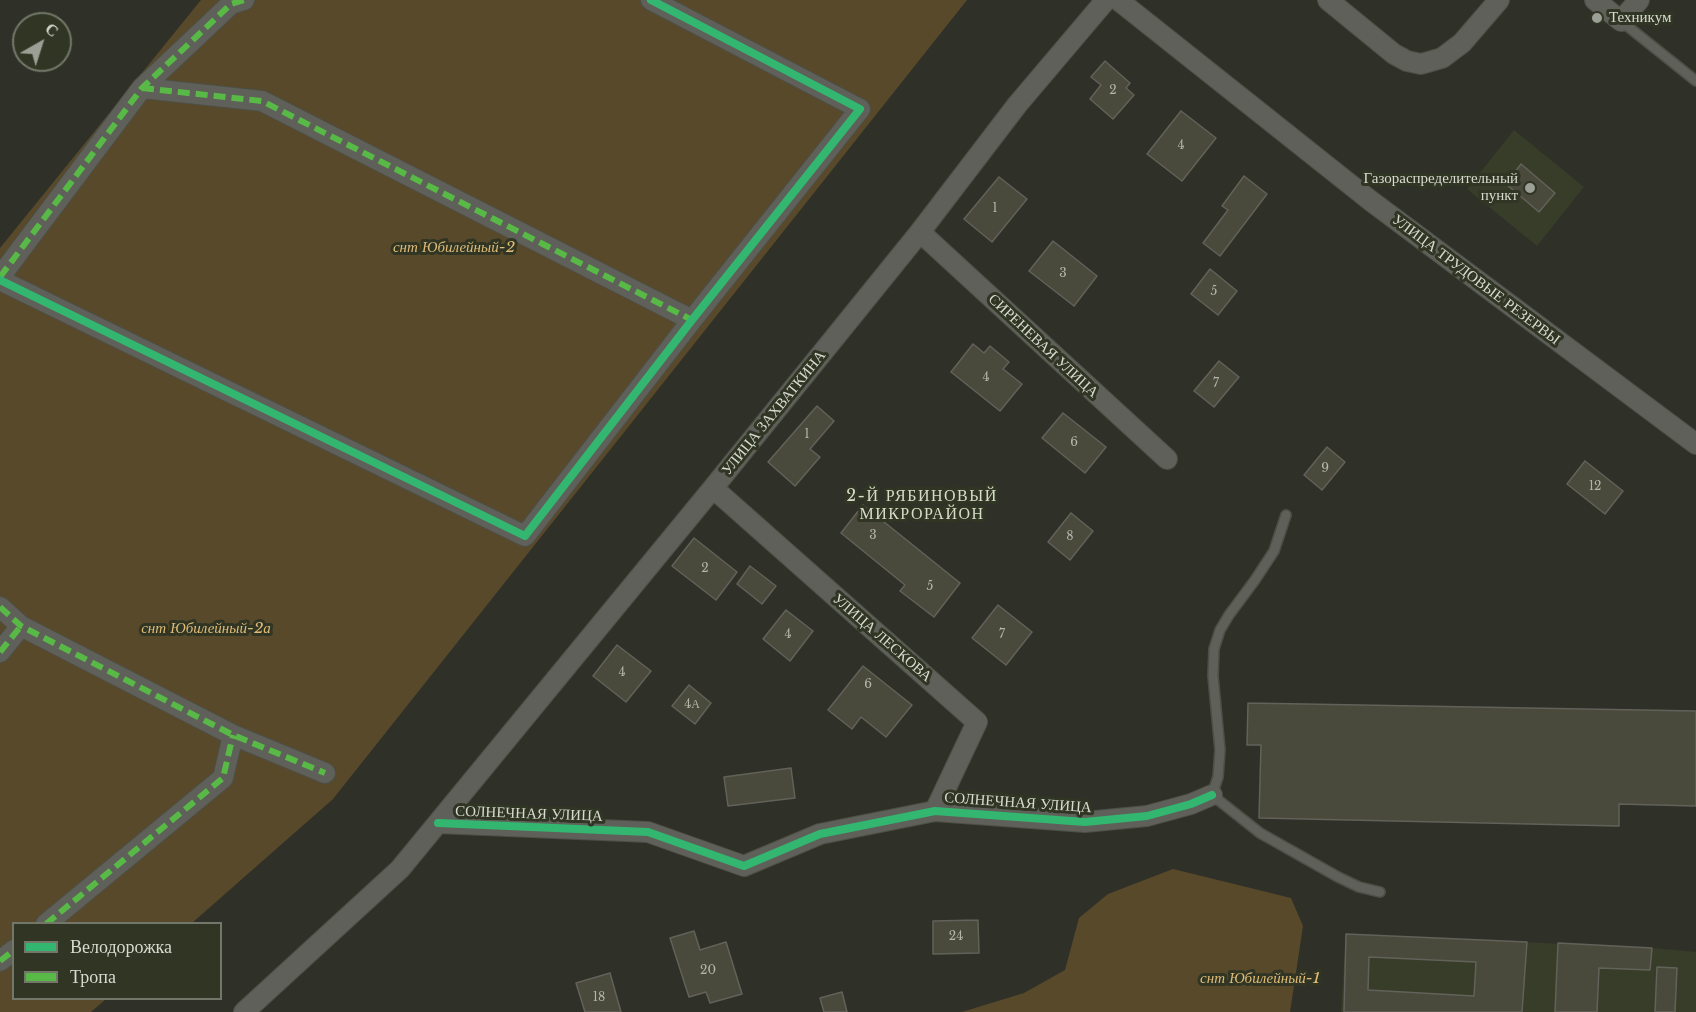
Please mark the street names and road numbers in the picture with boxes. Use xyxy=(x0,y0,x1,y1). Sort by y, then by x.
street label: УЛИЦА ТРУДОВЫЕ РЕЗЕРВЫ xyxy=(1389,211,1563,349)
street label: СИРЕНЕВАЯ УЛИЦА xyxy=(984,290,1102,402)
street label: УЛИЦА ЗАХВАТКИНА xyxy=(718,347,830,479)
street label: УЛИЦА ЛЕСКОВА xyxy=(829,590,935,686)
street label: СОЛНЕЧНАЯ УЛИЦА xyxy=(944,789,1092,817)
street label: СОЛНЕЧНАЯ УЛИЦА xyxy=(455,802,603,826)

